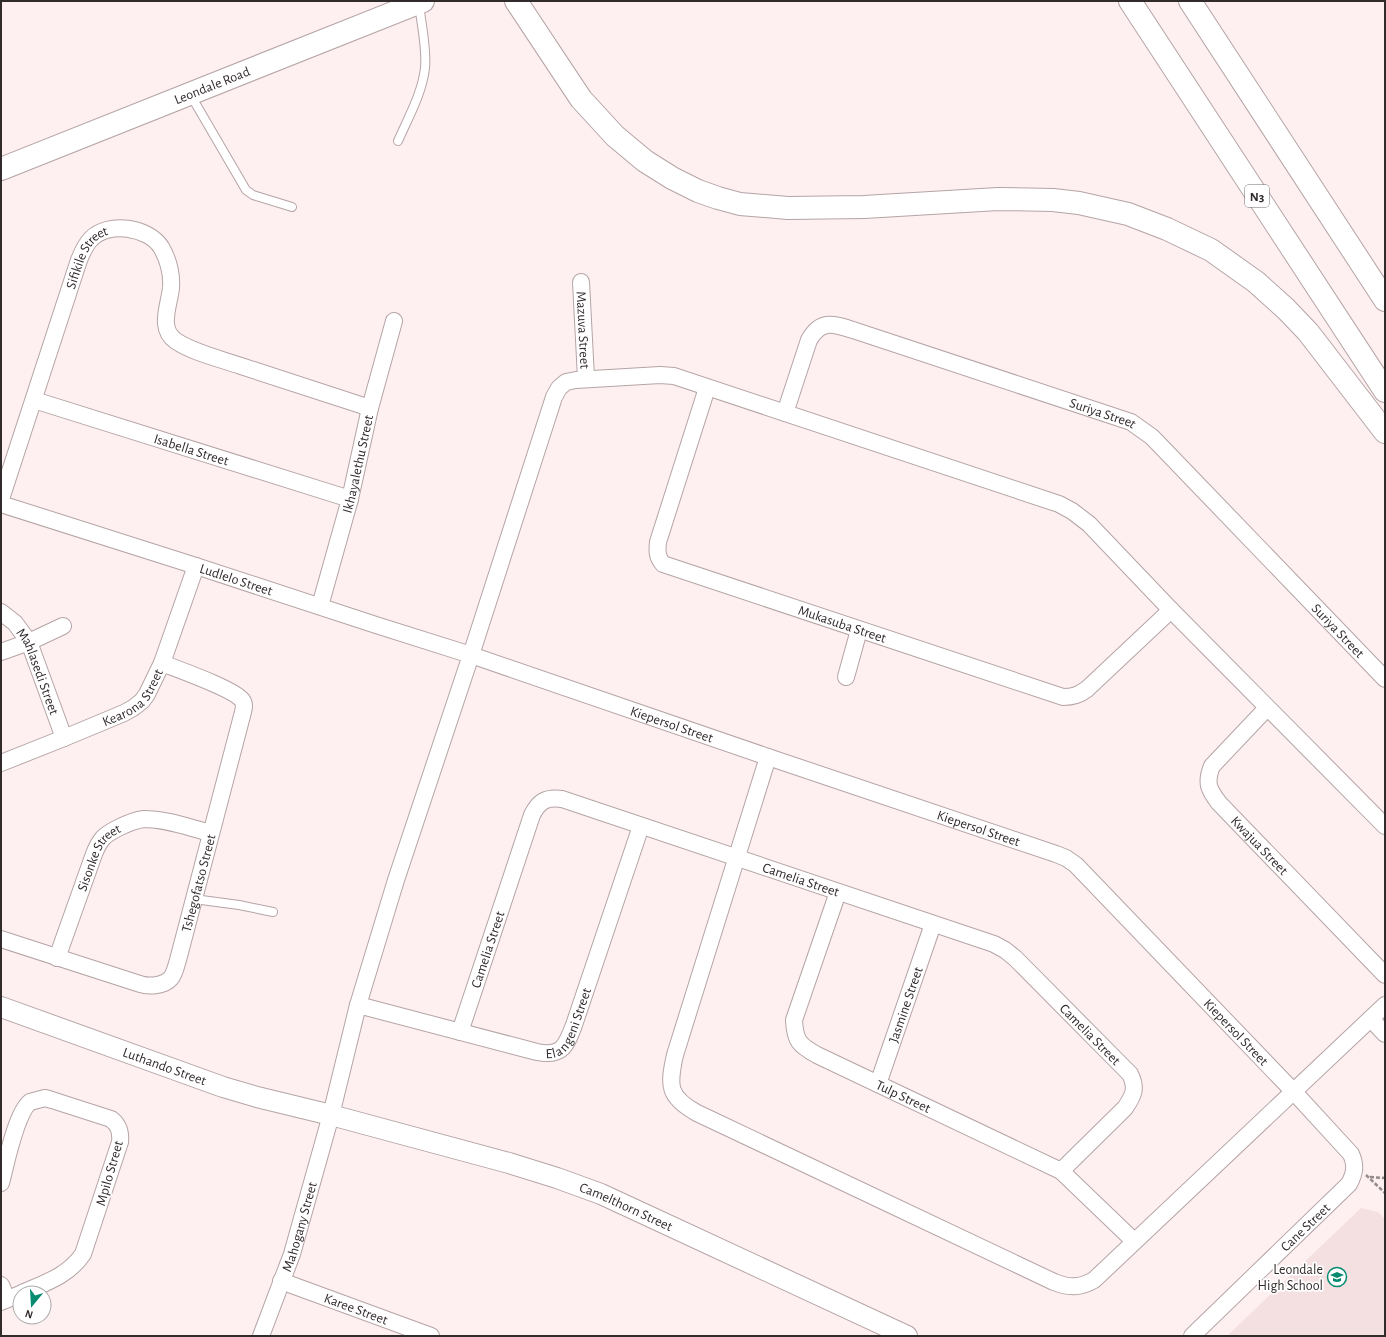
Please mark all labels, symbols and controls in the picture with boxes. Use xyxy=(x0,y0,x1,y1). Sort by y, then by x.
street label: Leondale Road xyxy=(173,65,252,107)
road number: N3 xyxy=(1245,185,1269,207)
street label: Sifikile Street xyxy=(64,224,110,291)
street label: Mazuva Street xyxy=(573,291,592,370)
street label: Suriya Street xyxy=(1068,396,1139,432)
street label: Ikhayalethu Street xyxy=(340,413,376,515)
street label: Isabella Street xyxy=(152,432,231,469)
street label: Ludlelo Street xyxy=(198,562,275,599)
street label: Suriya Street xyxy=(1309,601,1367,661)
street label: Mukasuba Street xyxy=(796,603,888,646)
street label: Mahlasedi Street xyxy=(13,626,61,717)
street label: Kearona Street xyxy=(100,666,166,729)
street label: Kiepersol Street xyxy=(628,704,715,746)
street label: Kiepersol Street xyxy=(935,808,1022,850)
street label: Kwajua Street xyxy=(1228,814,1291,878)
street label: Sisonke Street xyxy=(75,822,123,893)
street label: Tshegofatso Street xyxy=(180,832,219,934)
street label: Camelia Street xyxy=(761,861,841,900)
street label: Camelia Street xyxy=(469,909,508,990)
street label: Jasmine Street xyxy=(887,965,926,1045)
street label: Elangeni Street xyxy=(545,986,594,1061)
street label: Kiepersol Street xyxy=(1201,997,1271,1069)
street label: Camelia Street xyxy=(1057,1001,1123,1068)
street label: Luthando Street xyxy=(121,1045,208,1089)
street label: Tulp Street xyxy=(873,1078,933,1116)
street label: Mpilo Street xyxy=(94,1139,126,1207)
street label: Mahogany Street xyxy=(280,1180,320,1274)
street label: Camelthorn Street xyxy=(577,1181,675,1234)
street label: Cane Street xyxy=(1278,1201,1333,1254)
place label: Leondale High School xyxy=(1257,1263,1323,1293)
school or university icon: Leondale High School xyxy=(1326,1266,1348,1288)
north arrow xyxy=(12,1285,52,1325)
street label: Karee Street xyxy=(322,1291,390,1328)
text: N xyxy=(24,1308,34,1320)

